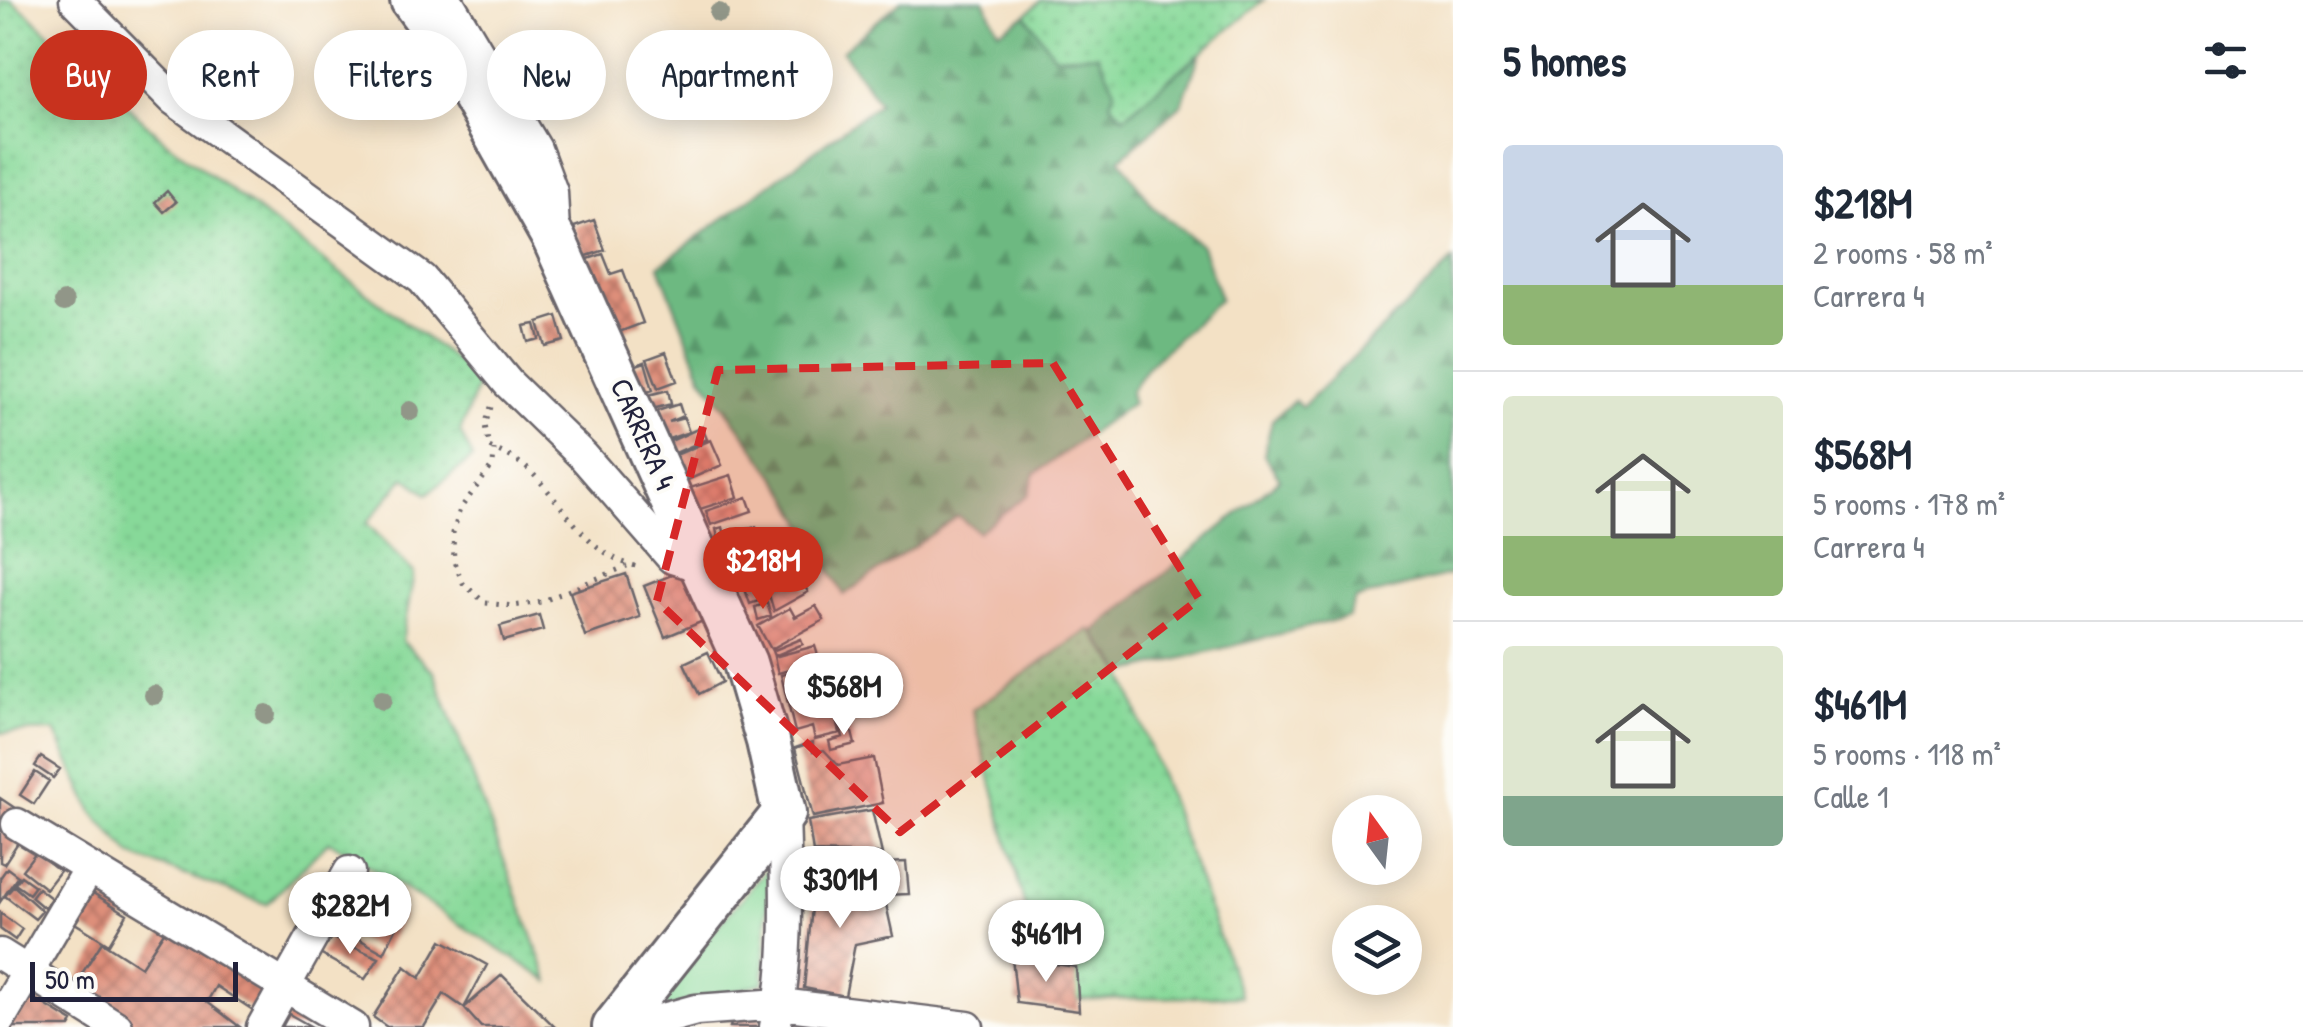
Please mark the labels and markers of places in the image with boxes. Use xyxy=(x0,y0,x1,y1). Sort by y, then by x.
pin: $218M xyxy=(693,527,833,612)
pin: $568M xyxy=(774,653,914,738)
pin: $301M xyxy=(770,846,910,931)
pin: $282M xyxy=(280,872,420,957)
pin: $461M xyxy=(976,900,1116,985)

